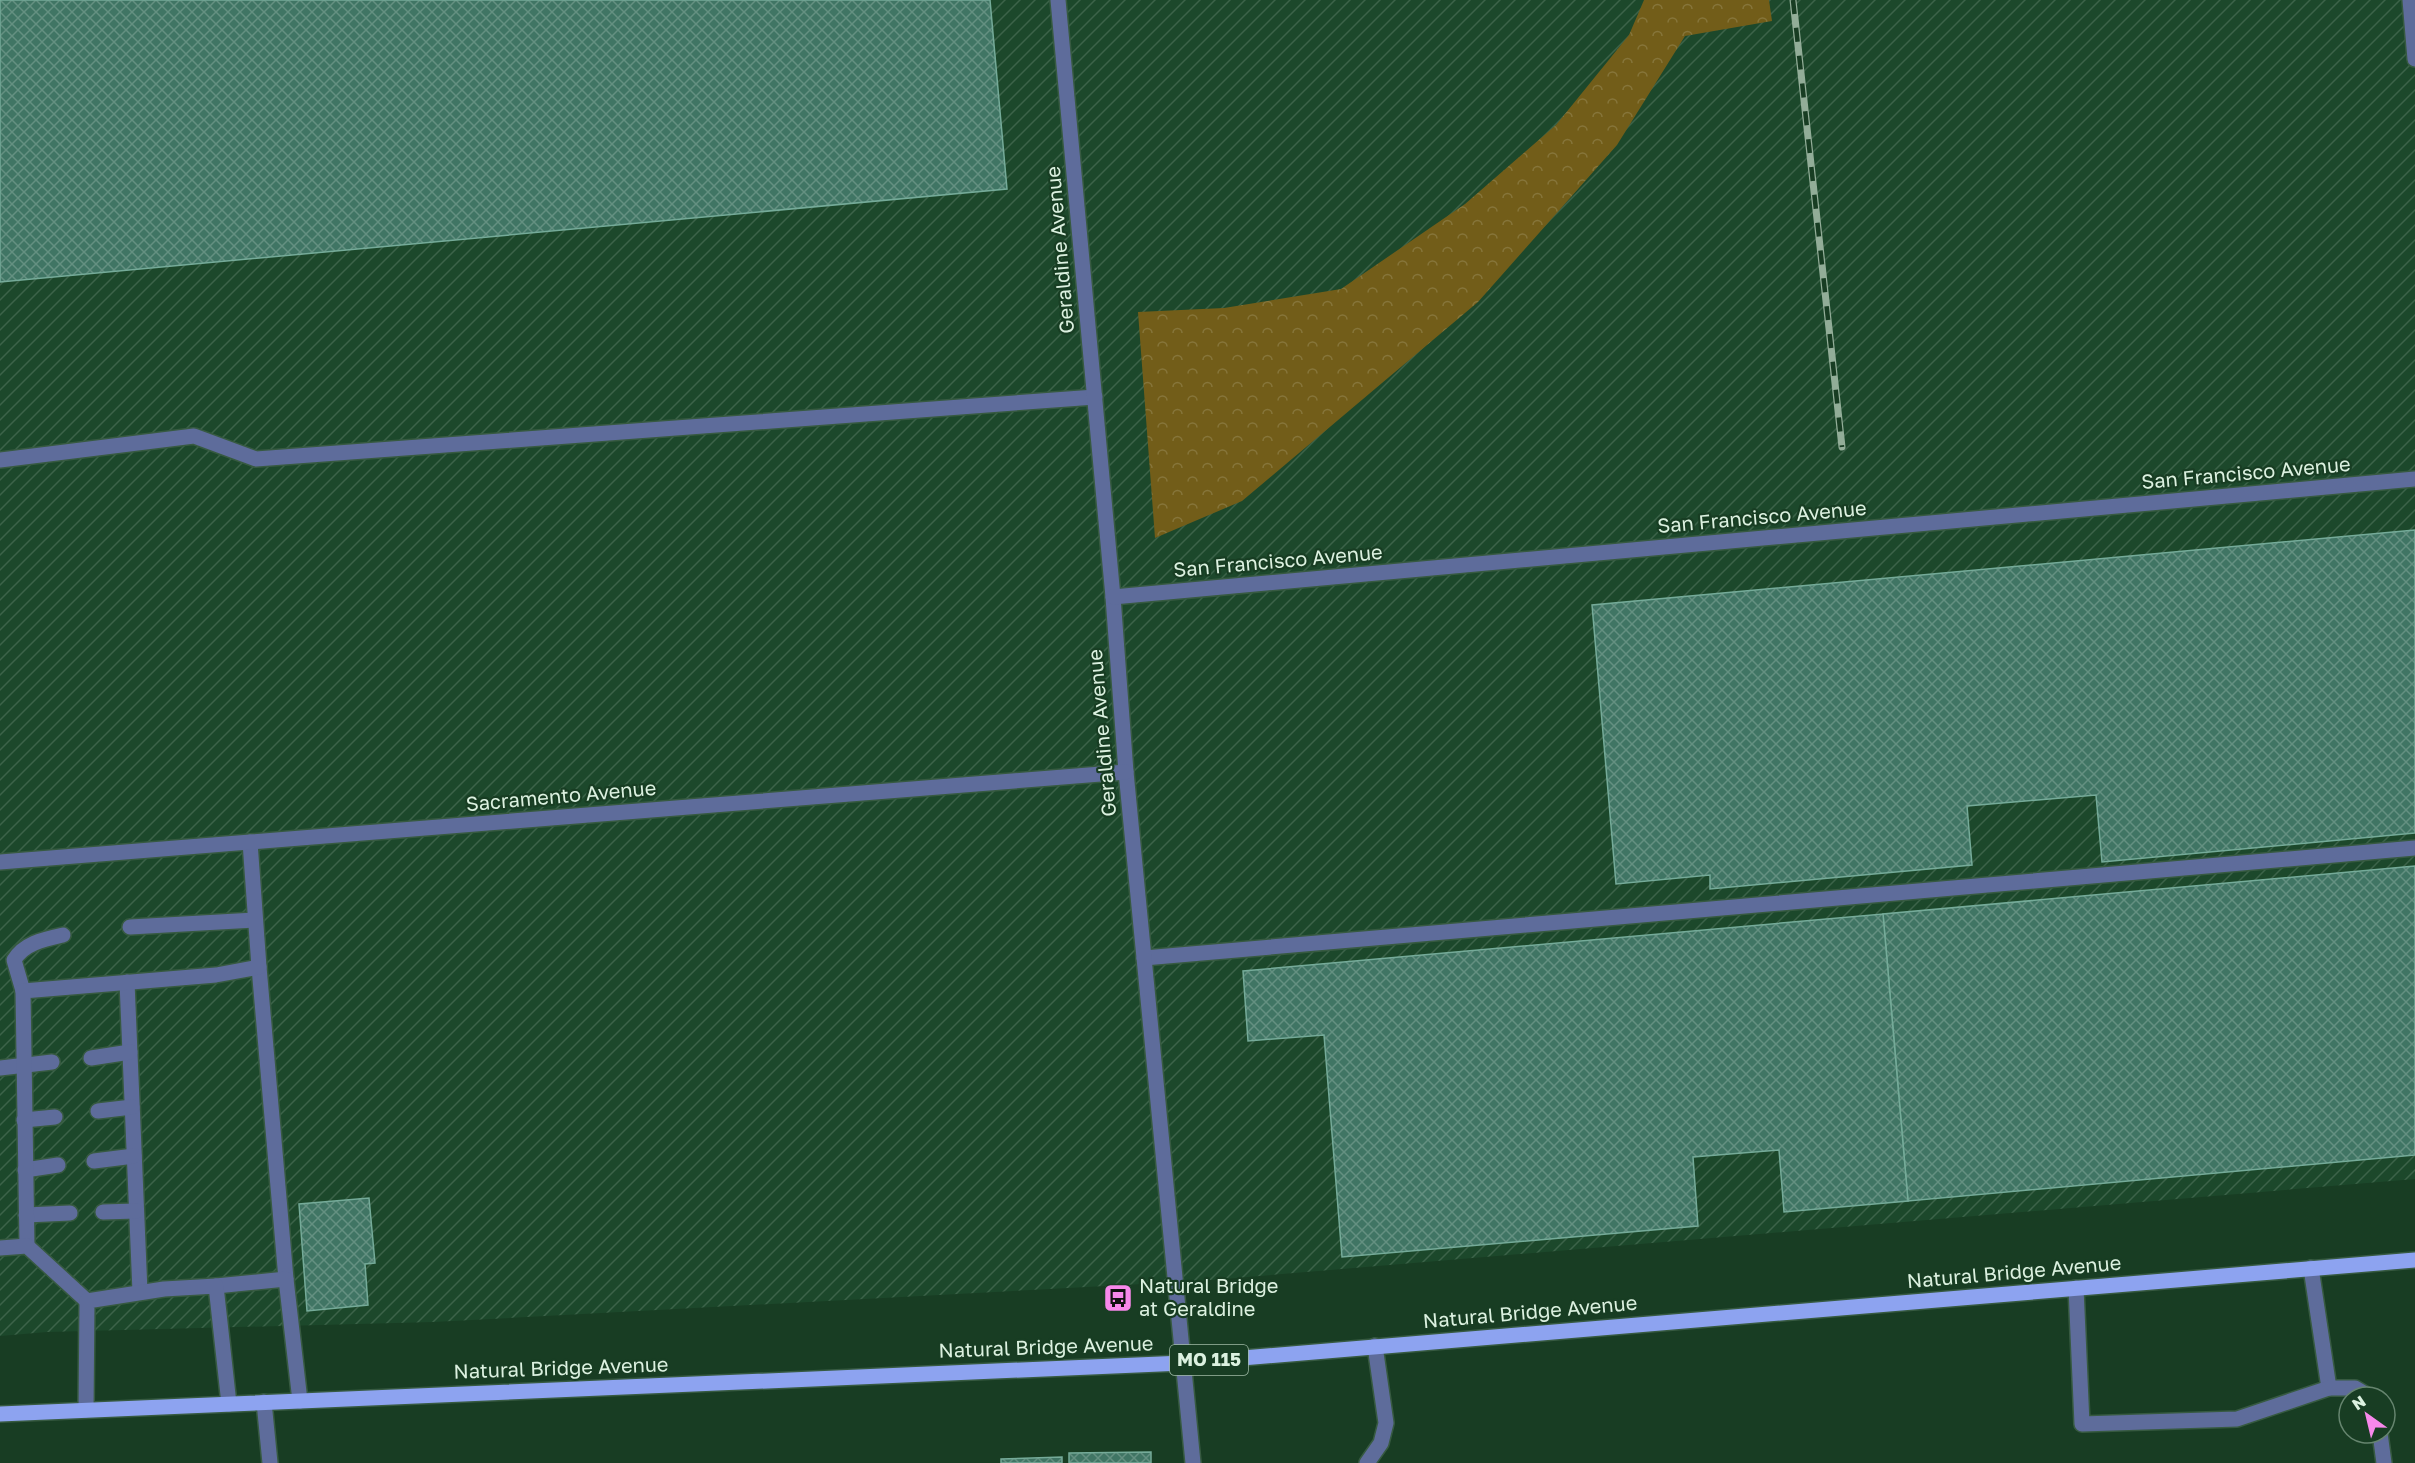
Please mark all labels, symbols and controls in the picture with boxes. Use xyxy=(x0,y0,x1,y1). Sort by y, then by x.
street label: Geraldine Avenue xyxy=(1040,165,1078,335)
street label: San Francisco Avenue xyxy=(2140,451,2351,493)
street label: San Francisco Avenue xyxy=(1656,495,1867,537)
street label: San Francisco Avenue xyxy=(1172,539,1383,581)
street label: Geraldine Avenue xyxy=(1082,648,1120,818)
street label: Sacramento Avenue xyxy=(465,775,657,815)
street label: Natural Bridge Avenue xyxy=(1906,1250,2122,1292)
place label: Natural Bridge at Geraldine xyxy=(1139,1273,1278,1320)
bus stop icon: Natural Bridge at Geraldine xyxy=(1102,1282,1134,1314)
street label: Natural Bridge Avenue xyxy=(1422,1290,1638,1332)
street label: Natural Bridge Avenue xyxy=(938,1330,1154,1362)
road number: MO 115 xyxy=(1170,1345,1248,1375)
street label: Natural Bridge Avenue xyxy=(453,1351,669,1383)
north arrow xyxy=(2337,1385,2397,1445)
text: N xyxy=(2348,1391,2369,1414)

